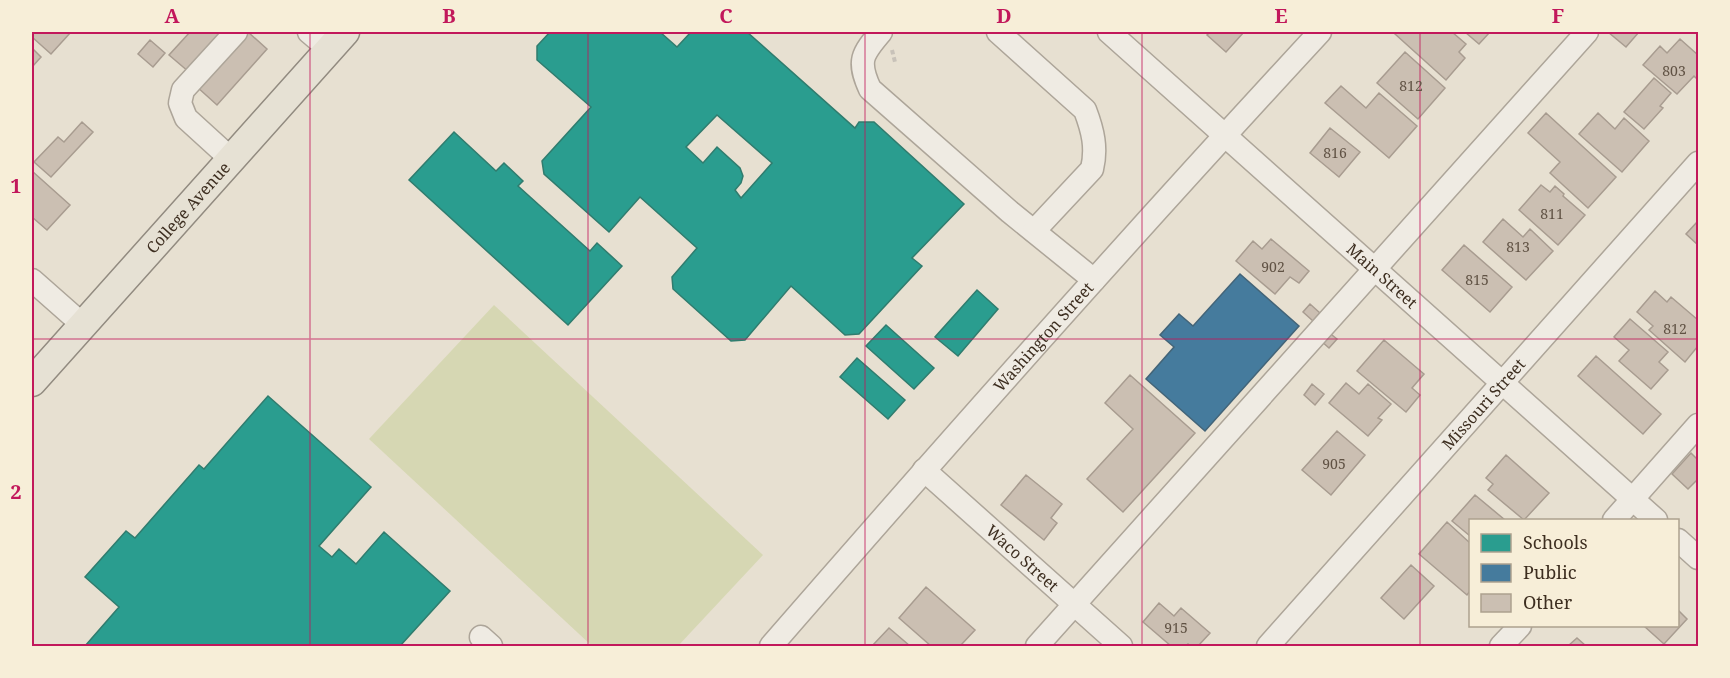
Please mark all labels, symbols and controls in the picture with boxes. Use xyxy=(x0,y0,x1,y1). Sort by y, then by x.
text: A xyxy=(164,2,180,29)
text: B xyxy=(442,2,456,29)
text: C xyxy=(719,2,733,29)
text: D xyxy=(996,2,1012,29)
text: E xyxy=(1274,2,1288,29)
text: F xyxy=(1552,2,1564,29)
house number: 803 xyxy=(1662,61,1686,80)
house number: 812 xyxy=(1399,76,1423,95)
house number: 816 xyxy=(1323,143,1347,162)
street label: College Avenue xyxy=(141,157,235,258)
text: 1 xyxy=(10,172,22,199)
house number: 811 xyxy=(1540,204,1564,223)
house number: 813 xyxy=(1506,237,1530,256)
street label: Main Street xyxy=(1342,238,1423,314)
house number: 902 xyxy=(1261,257,1285,276)
house number: 815 xyxy=(1465,270,1489,289)
street label: Washington Street xyxy=(988,277,1098,396)
house number: 812 xyxy=(1663,319,1687,338)
street label: Missouri Street xyxy=(1437,353,1530,454)
house number: 905 xyxy=(1322,454,1346,473)
text: 2 xyxy=(10,478,22,505)
legend xyxy=(1469,519,1679,627)
street label: Waco Street xyxy=(981,520,1064,597)
text: Schools xyxy=(1523,530,1588,554)
text: Public xyxy=(1523,560,1577,584)
text: Other xyxy=(1523,590,1573,614)
house number: 915 xyxy=(1164,618,1188,637)

